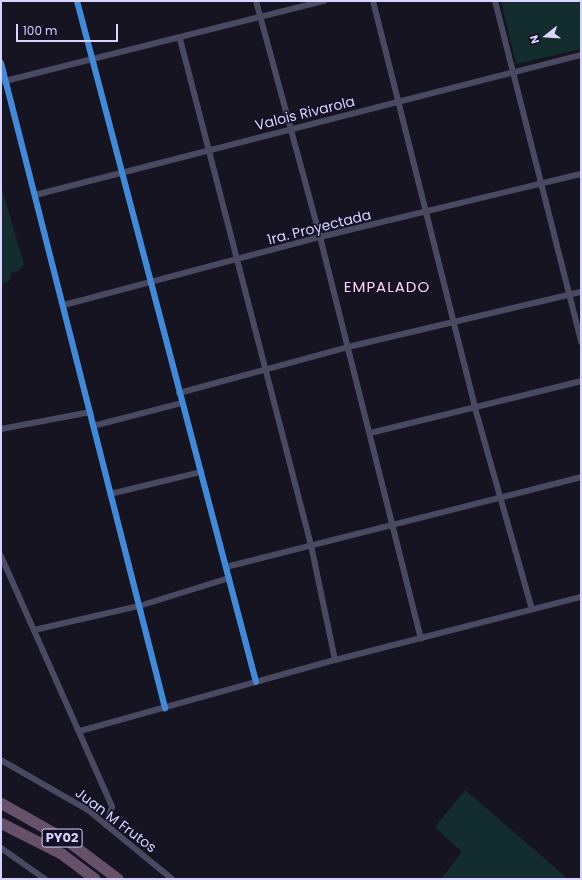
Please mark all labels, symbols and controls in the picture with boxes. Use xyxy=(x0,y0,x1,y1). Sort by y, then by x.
scale bar xyxy=(18,16,120,42)
north arrow xyxy=(526,16,566,56)
text: 100 m xyxy=(23,22,57,39)
text: N xyxy=(526,33,543,46)
street label: Valois Rivarola xyxy=(253,92,357,134)
street label: 1ra. Proyectada xyxy=(265,206,373,248)
district label: EMPALADO xyxy=(344,278,430,296)
street label: Juan M Frutos xyxy=(72,784,160,856)
road number: PY02 xyxy=(41,827,83,849)

